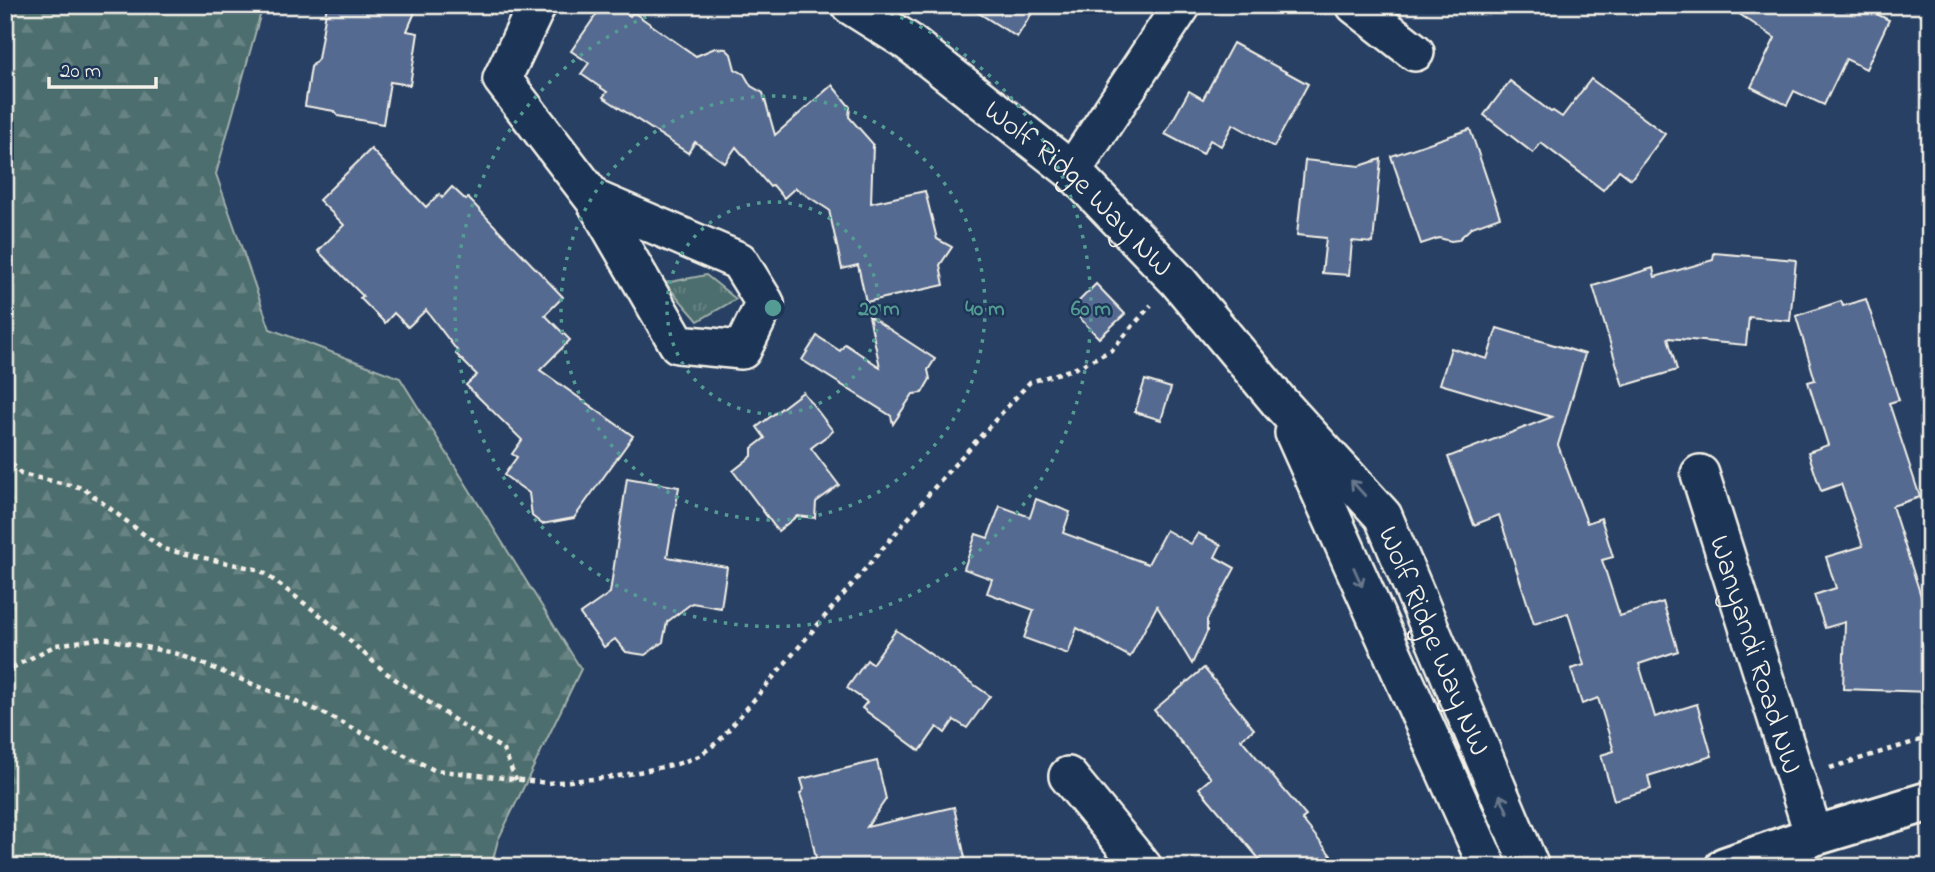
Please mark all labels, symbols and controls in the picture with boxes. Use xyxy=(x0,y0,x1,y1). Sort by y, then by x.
scale bar xyxy=(49,46,156,90)
text: 20 m xyxy=(60,57,101,87)
street label: Wolf Ridge Way NW xyxy=(973,91,1182,288)
text: 20 m xyxy=(857,295,900,325)
text: 40 m xyxy=(965,295,1005,325)
text: 60 m xyxy=(1071,295,1111,325)
centre of rings xyxy=(761,296,785,320)
one-way arrow xyxy=(1349,480,1366,497)
street label: Wolf Ridge Way NW xyxy=(1365,520,1500,763)
street label: Wanyandi Road NW xyxy=(1696,530,1812,780)
one-way arrow xyxy=(1352,566,1365,587)
one-way arrow xyxy=(1497,794,1510,815)

